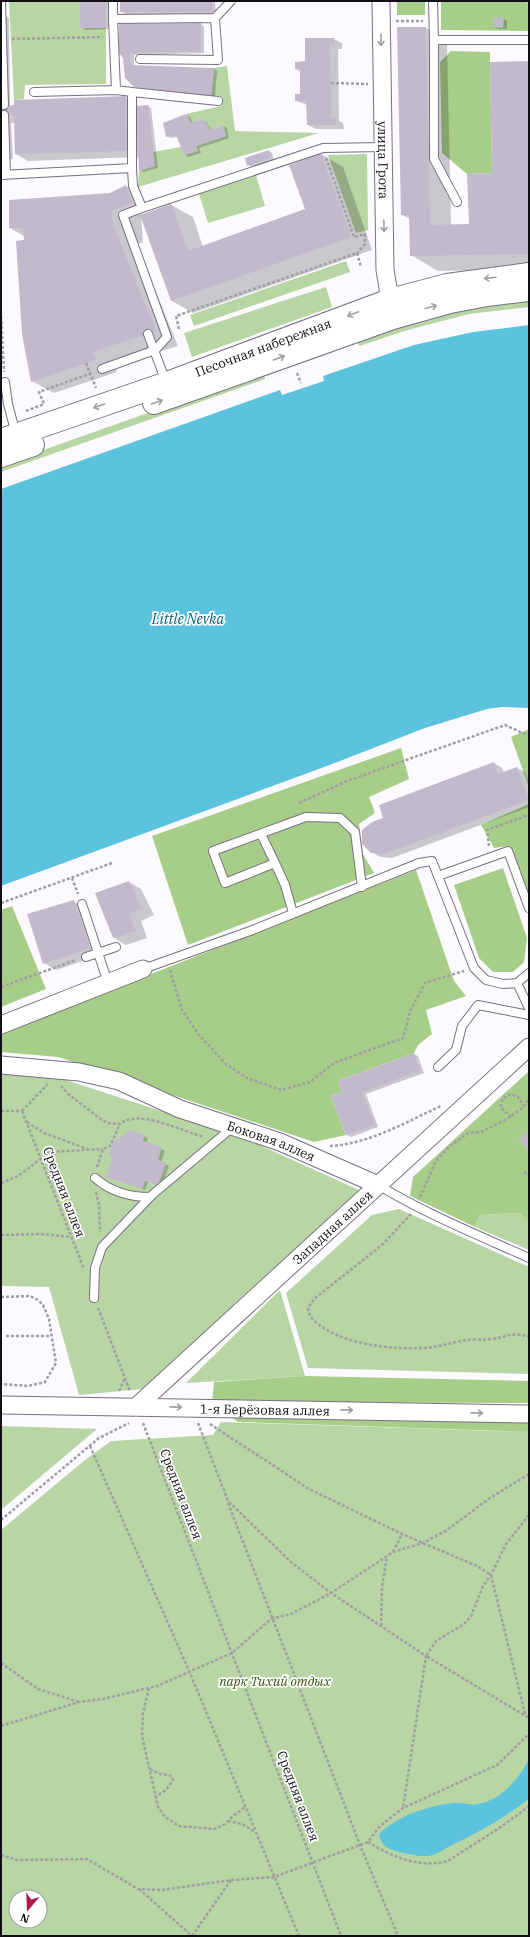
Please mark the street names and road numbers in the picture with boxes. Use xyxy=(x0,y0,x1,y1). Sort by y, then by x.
street label: улица Грота xyxy=(374,121,392,199)
street label: Песочная набережная xyxy=(193,314,333,380)
street label: Боковая аллея xyxy=(225,1117,318,1165)
street label: Средняя аллея xyxy=(39,1144,89,1240)
street label: Западная аллея xyxy=(289,1186,376,1268)
street label: 1-я Берёзовая аллея xyxy=(200,1400,330,1419)
street label: Средняя аллея xyxy=(156,1446,206,1542)
street label: Средняя аллея xyxy=(273,1748,323,1844)

